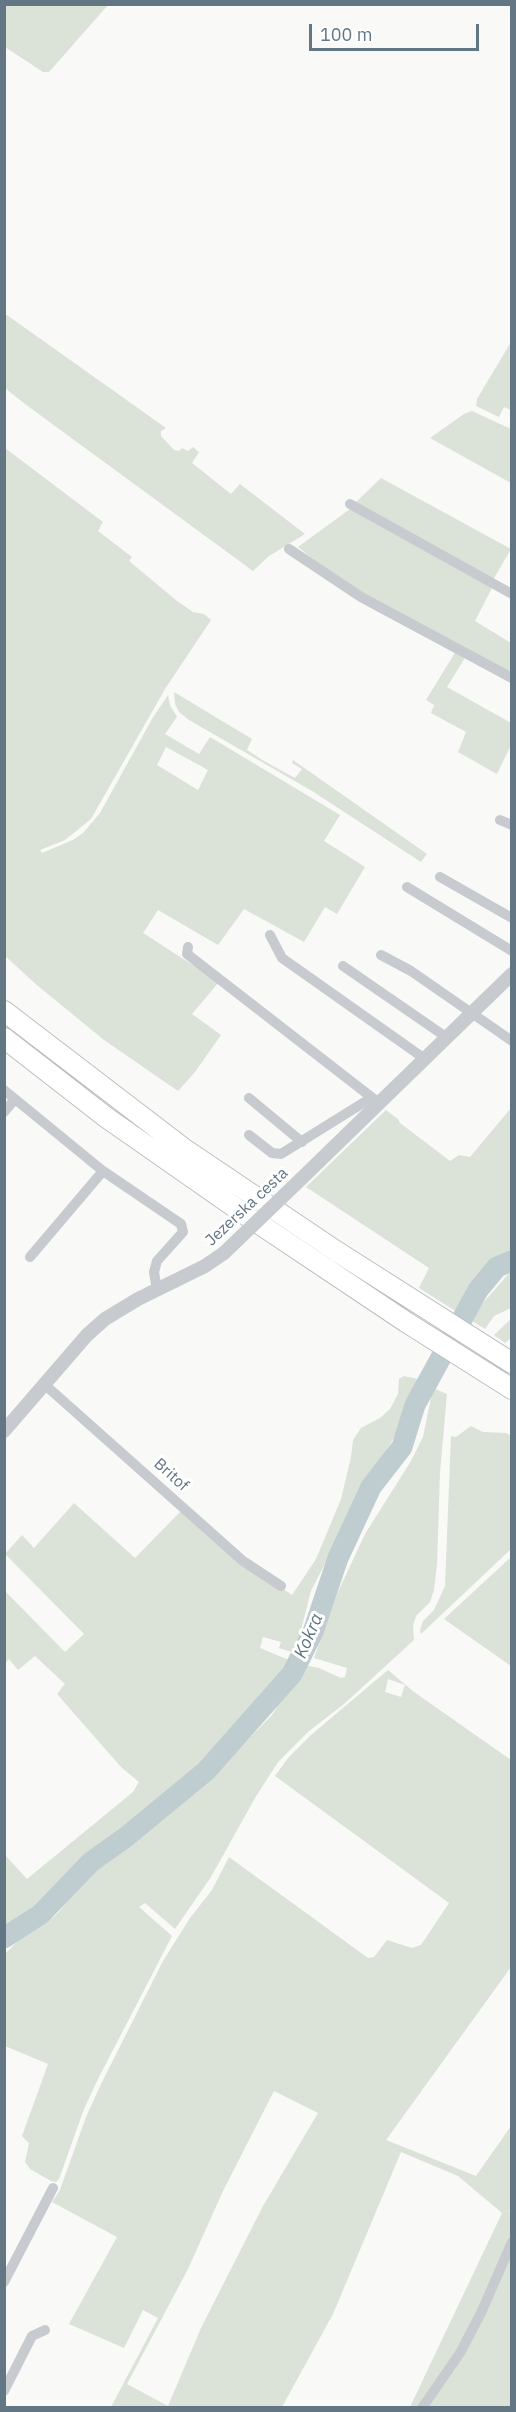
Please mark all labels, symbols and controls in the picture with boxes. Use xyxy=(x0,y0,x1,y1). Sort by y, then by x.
scale bar xyxy=(312,12,482,50)
text: 100 m xyxy=(320,23,372,46)
street label: Jezerska cesta xyxy=(202,1164,292,1250)
street label: Britof xyxy=(150,1455,192,1495)
water label: Kokra xyxy=(290,1610,328,1662)

